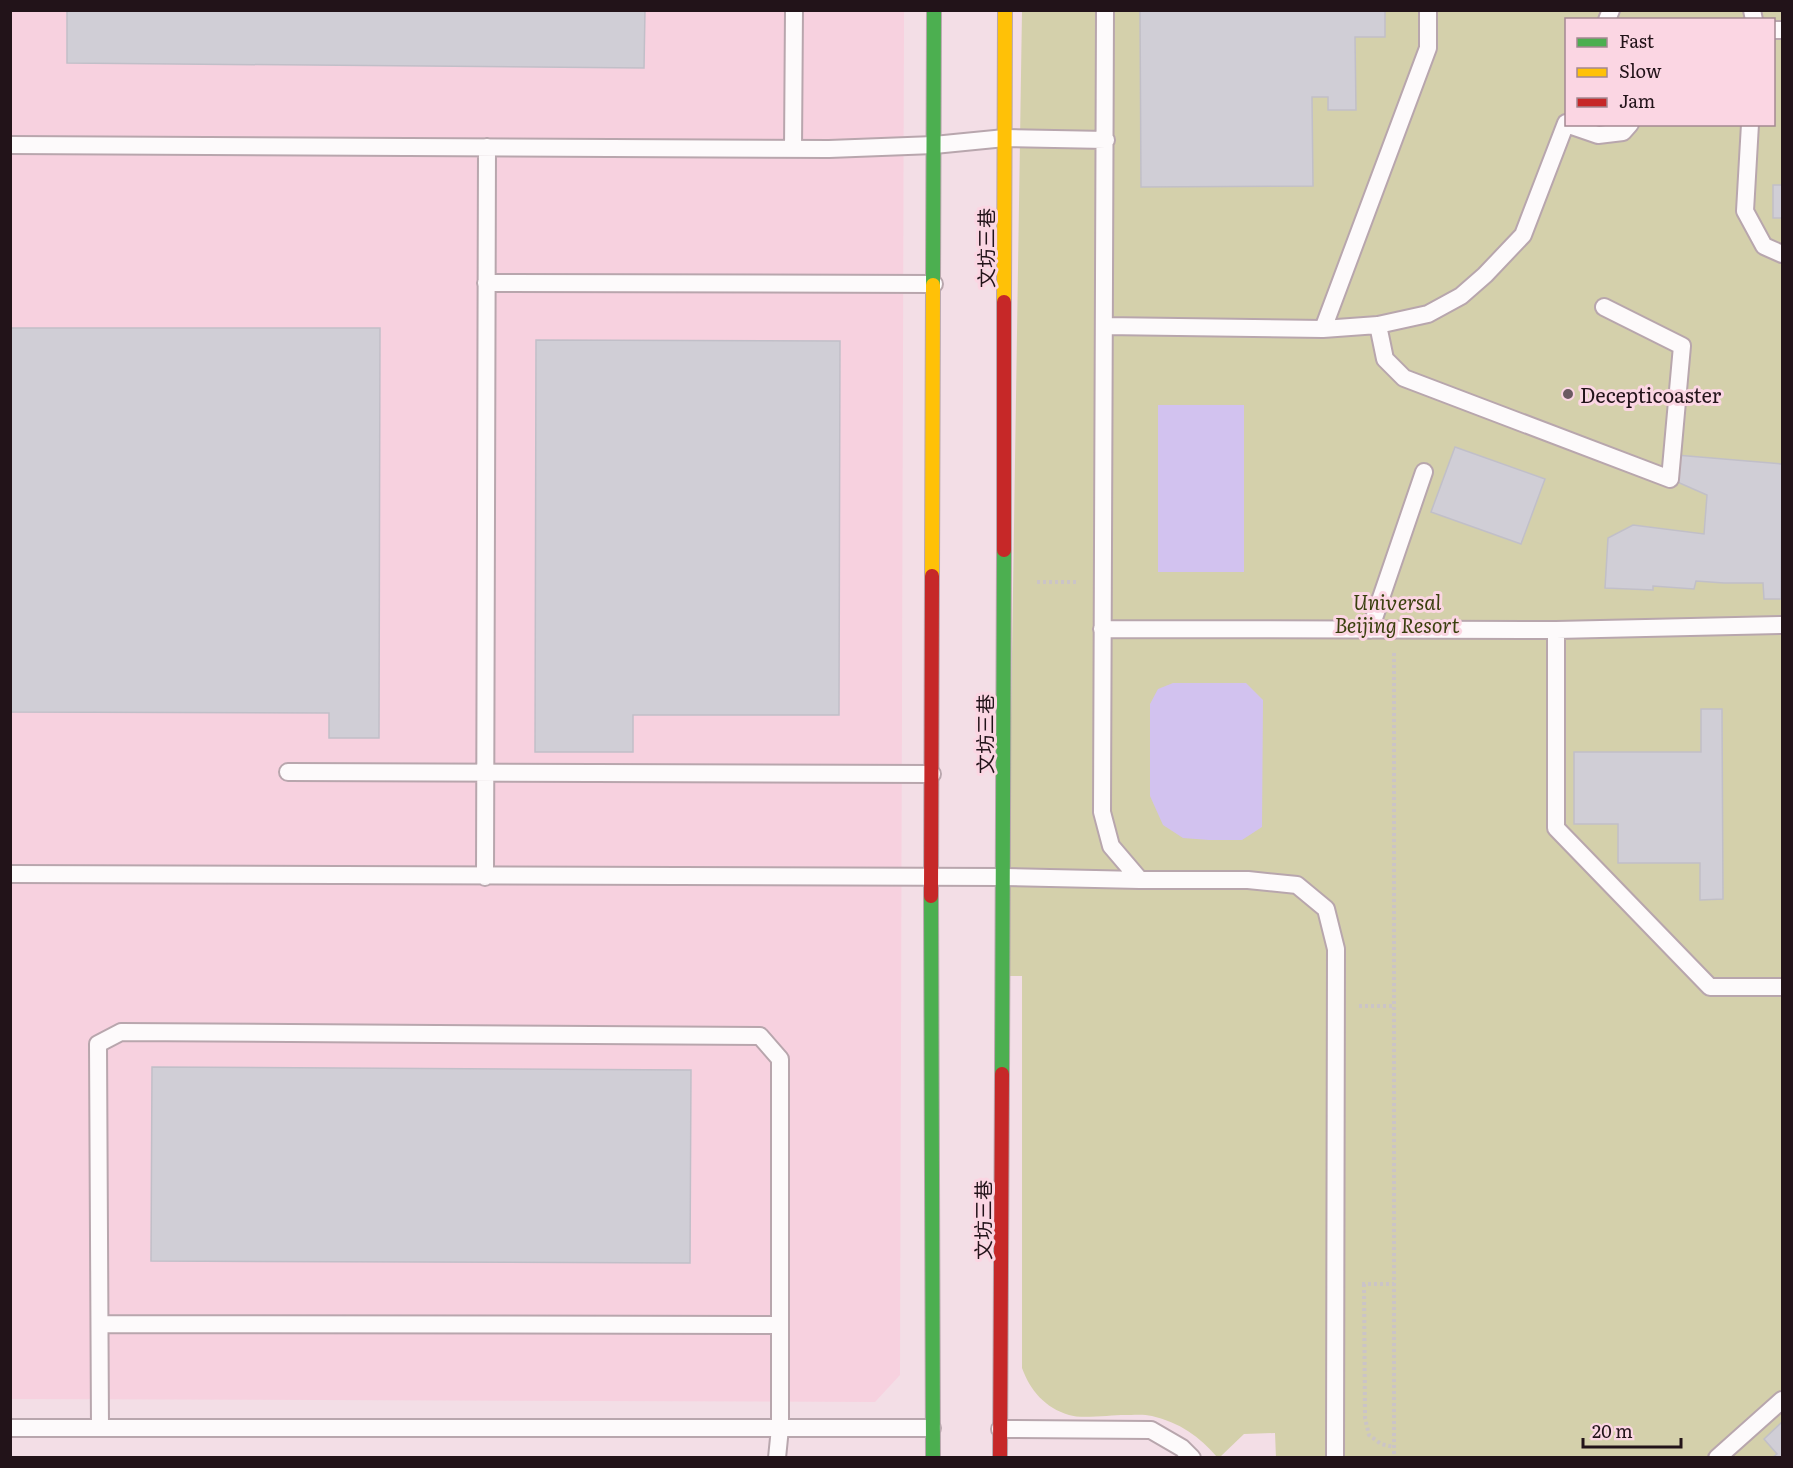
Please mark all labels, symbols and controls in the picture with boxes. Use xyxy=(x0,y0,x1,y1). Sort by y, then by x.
legend xyxy=(1565,18,1775,126)
text: Fast xyxy=(1619,27,1655,54)
text: Slow xyxy=(1619,57,1662,84)
text: Jam xyxy=(1619,87,1655,114)
street label: 文坊三巷 xyxy=(970,208,1000,288)
place label: Decepticoaster xyxy=(1580,379,1722,409)
marker: Decepticoaster xyxy=(1561,387,1575,401)
park label: Universal Beijing Resort xyxy=(1335,586,1459,639)
street label: 文坊三巷 xyxy=(969,694,999,774)
street label: 文坊三巷 xyxy=(967,1180,997,1260)
scale bar xyxy=(1583,1411,1680,1449)
text: 20 m xyxy=(1592,1417,1633,1444)

